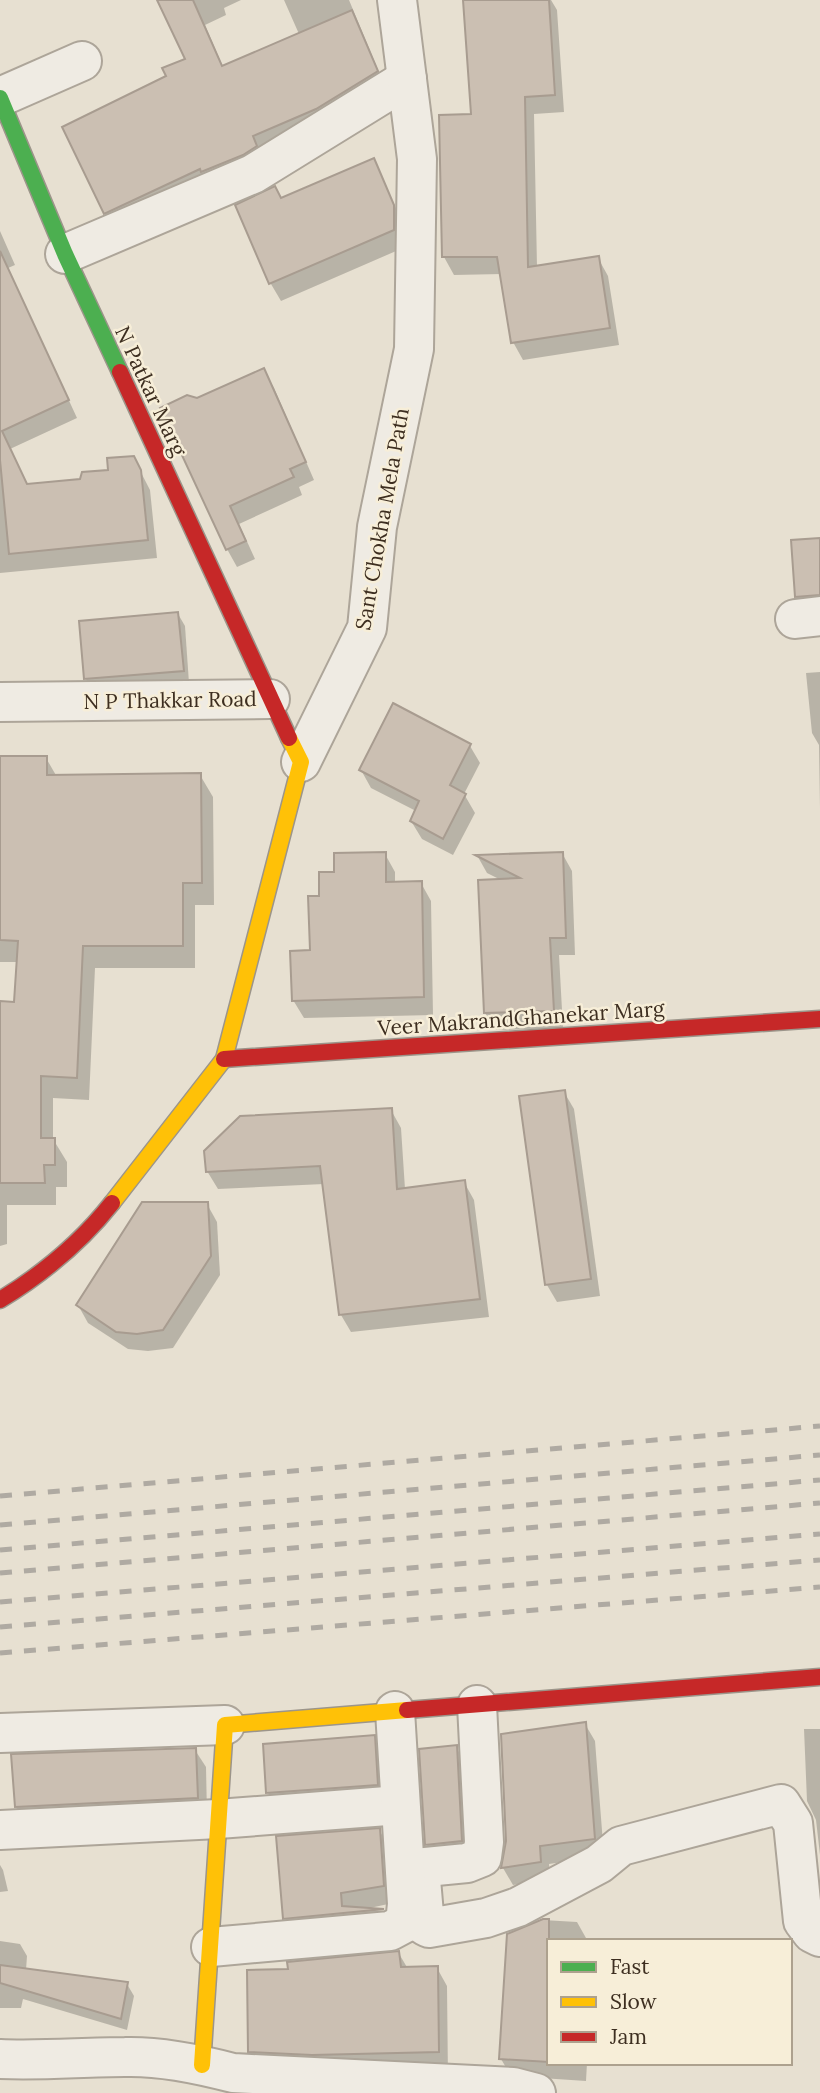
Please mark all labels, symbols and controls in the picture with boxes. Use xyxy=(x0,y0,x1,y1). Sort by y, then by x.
street label: N Patkar Marg xyxy=(109,322,193,461)
street label: Sant Chokha Mela Path xyxy=(349,406,415,632)
street label: N P Thakkar Road xyxy=(83,685,257,715)
street label: Veer MakrandGhanekar Marg xyxy=(376,994,666,1042)
legend xyxy=(547,1939,792,2065)
text: Fast xyxy=(610,1953,650,1980)
text: Slow xyxy=(610,1988,657,2015)
text: Jam xyxy=(609,2023,647,2050)

